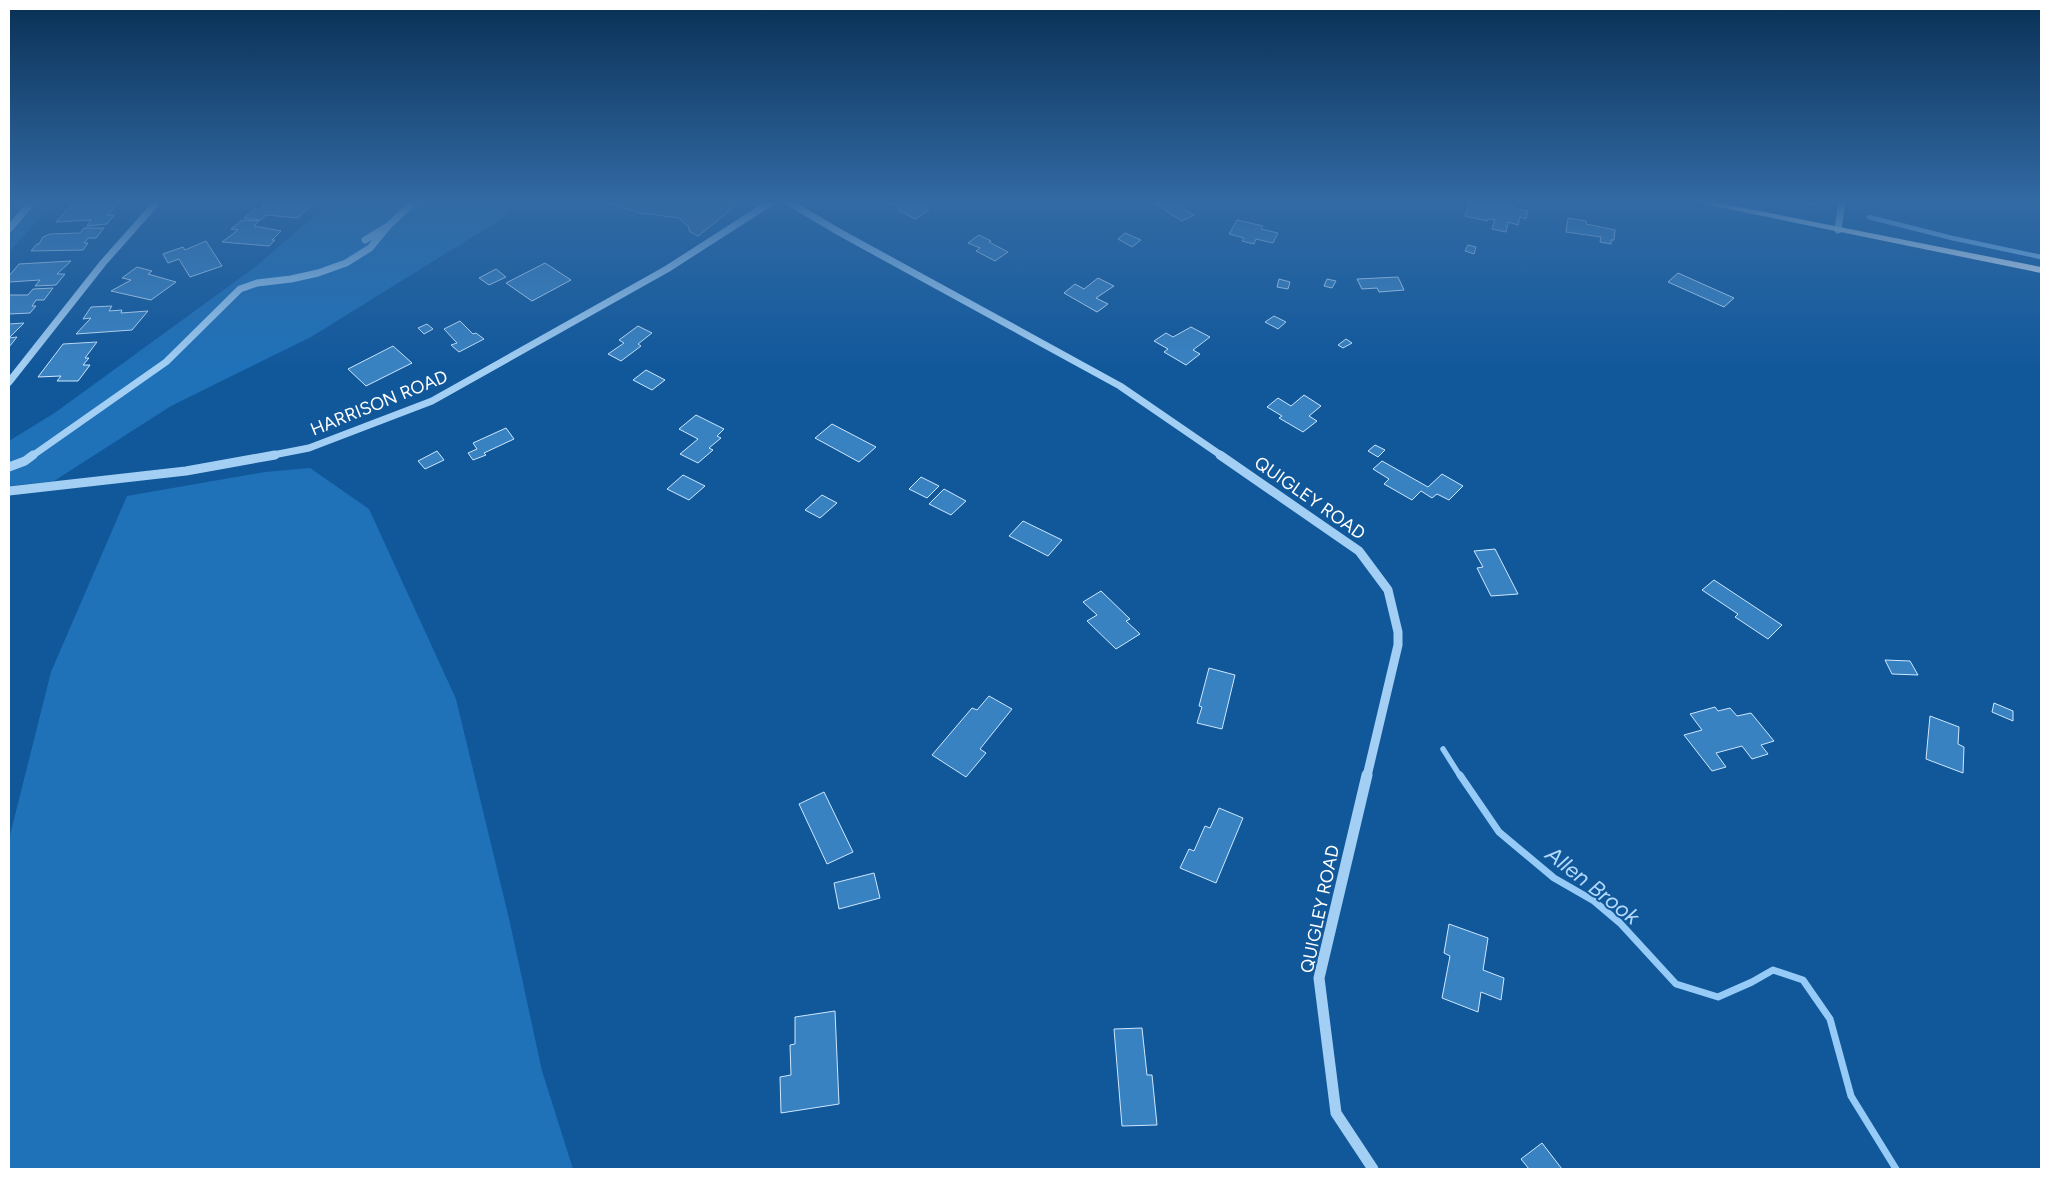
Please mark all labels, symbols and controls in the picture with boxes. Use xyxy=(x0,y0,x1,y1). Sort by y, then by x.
street label: HARRISON ROAD xyxy=(307,365,451,441)
street label: QUIGLEY ROAD xyxy=(1250,452,1370,544)
water label: Allen Brook xyxy=(1540,840,1646,931)
street label: QUIGLEY ROAD xyxy=(1296,843,1344,975)

